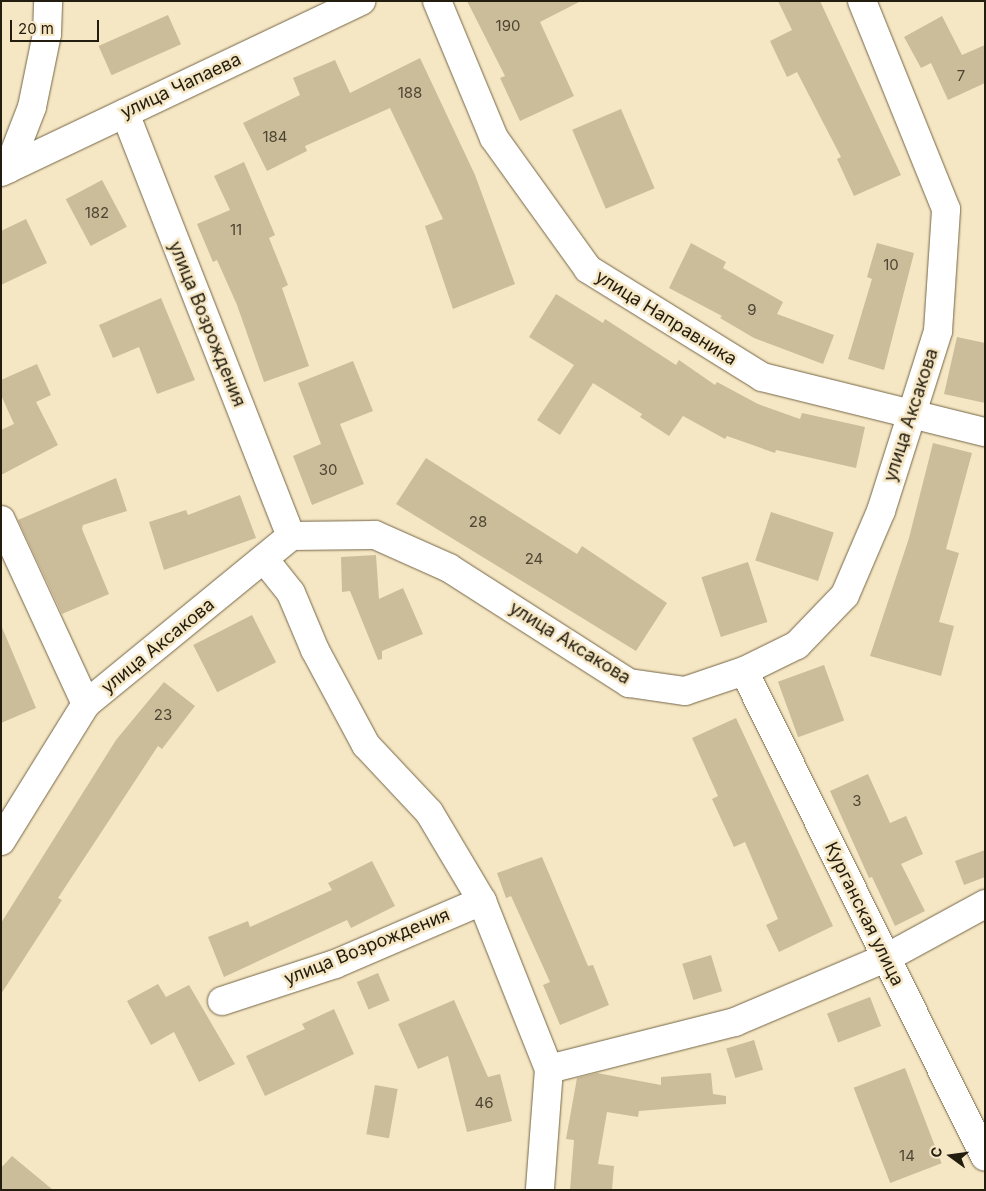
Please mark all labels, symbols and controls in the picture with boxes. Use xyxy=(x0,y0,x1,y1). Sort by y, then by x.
scale bar xyxy=(12,10,101,42)
house number: 190 xyxy=(496,17,520,35)
text: 20 m xyxy=(18,19,54,38)
street label: улица Чапаева xyxy=(117,49,245,123)
house number: 7 xyxy=(957,67,965,85)
house number: 188 xyxy=(398,84,422,102)
house number: 184 xyxy=(262,128,288,146)
house number: 182 xyxy=(85,204,109,222)
house number: 11 xyxy=(230,221,242,239)
street label: улица Возрождения xyxy=(164,238,250,410)
house number: 10 xyxy=(883,256,899,274)
street label: улица Направника xyxy=(591,266,741,370)
house number: 9 xyxy=(747,301,757,319)
street label: улица Аксакова xyxy=(879,346,943,484)
house number: 30 xyxy=(319,461,337,479)
house number: 28 xyxy=(469,513,487,531)
house number: 24 xyxy=(525,550,543,568)
street label: улица Аксакова xyxy=(97,594,219,698)
street label: улица Аксакова xyxy=(505,597,635,689)
house number: 23 xyxy=(154,706,172,724)
house number: 3 xyxy=(852,792,862,810)
street label: Курганская улица xyxy=(820,839,908,989)
street label: улица Возрождения xyxy=(281,904,453,990)
house number: 46 xyxy=(475,1094,493,1112)
north arrow xyxy=(926,1131,976,1181)
text: С xyxy=(926,1145,945,1159)
house number: 14 xyxy=(899,1147,915,1165)

